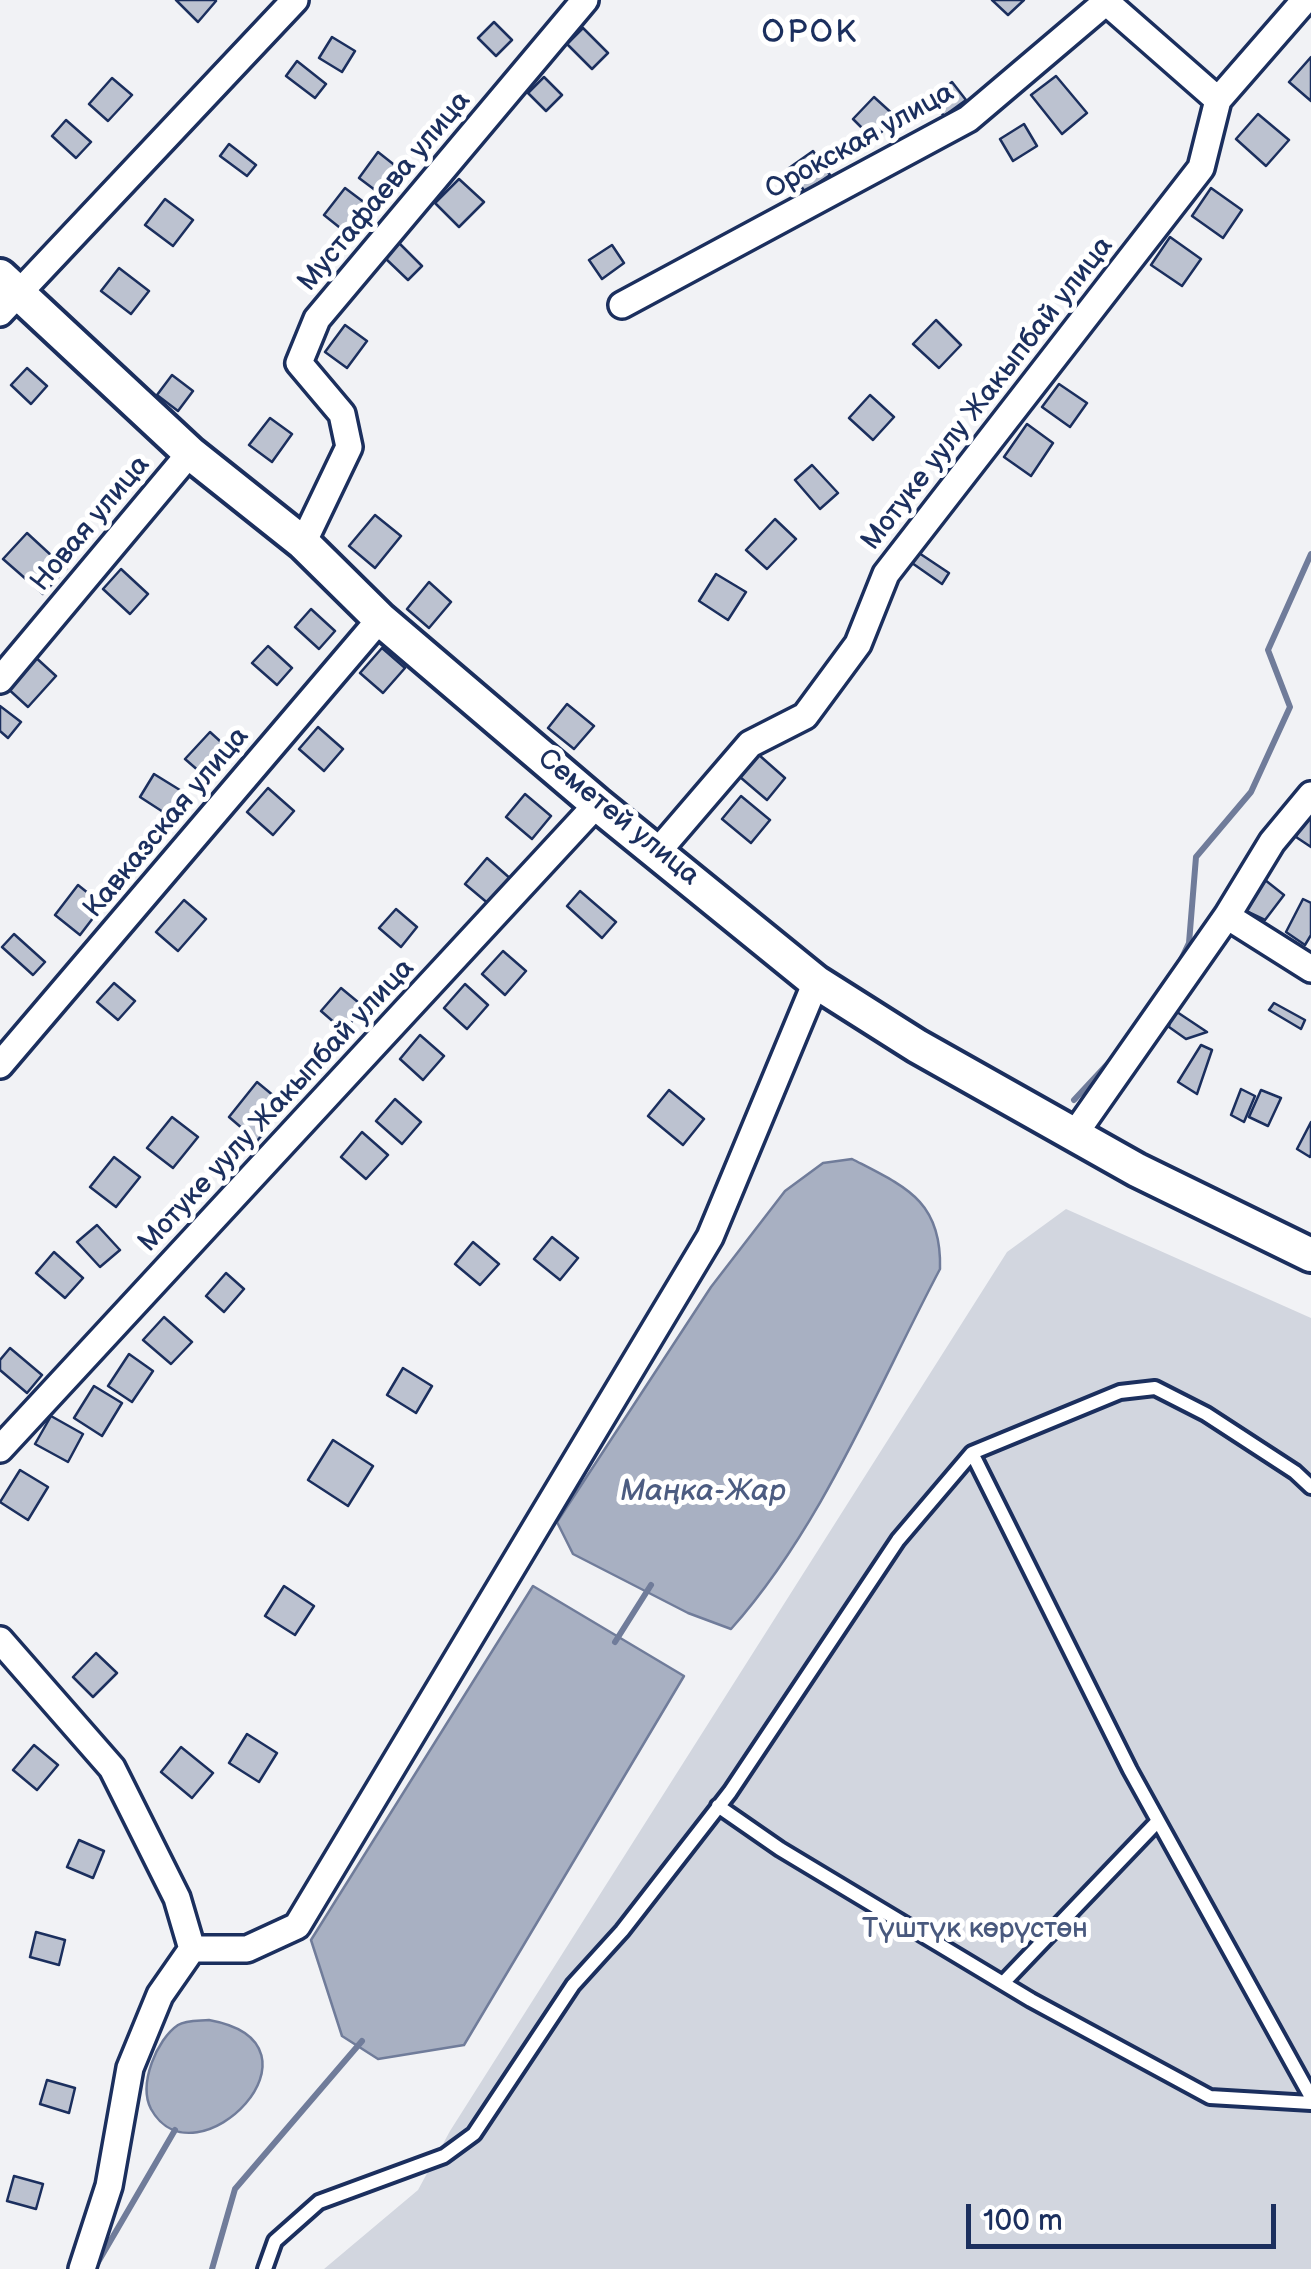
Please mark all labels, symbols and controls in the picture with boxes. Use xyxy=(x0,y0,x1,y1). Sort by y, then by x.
district label: ОРОК xyxy=(762,15,858,53)
street label: Орокская улица xyxy=(760,76,960,208)
street label: Мустафаева улица xyxy=(291,85,479,299)
street label: Мотуке уулу Жакыпбай улица xyxy=(855,230,1121,558)
street label: Новая улица xyxy=(24,449,158,599)
street label: Кавказская улица xyxy=(77,721,257,925)
street label: Семетей улица xyxy=(530,743,706,893)
street label: Мотуке уулу Жакыпбай улица xyxy=(132,952,422,1260)
water label: Маңка-Жар xyxy=(620,1474,786,1510)
park label: Түштүк көрүстөн xyxy=(862,1913,1088,1947)
scale bar xyxy=(971,2184,1281,2246)
text: 100 m xyxy=(983,2203,1063,2239)

